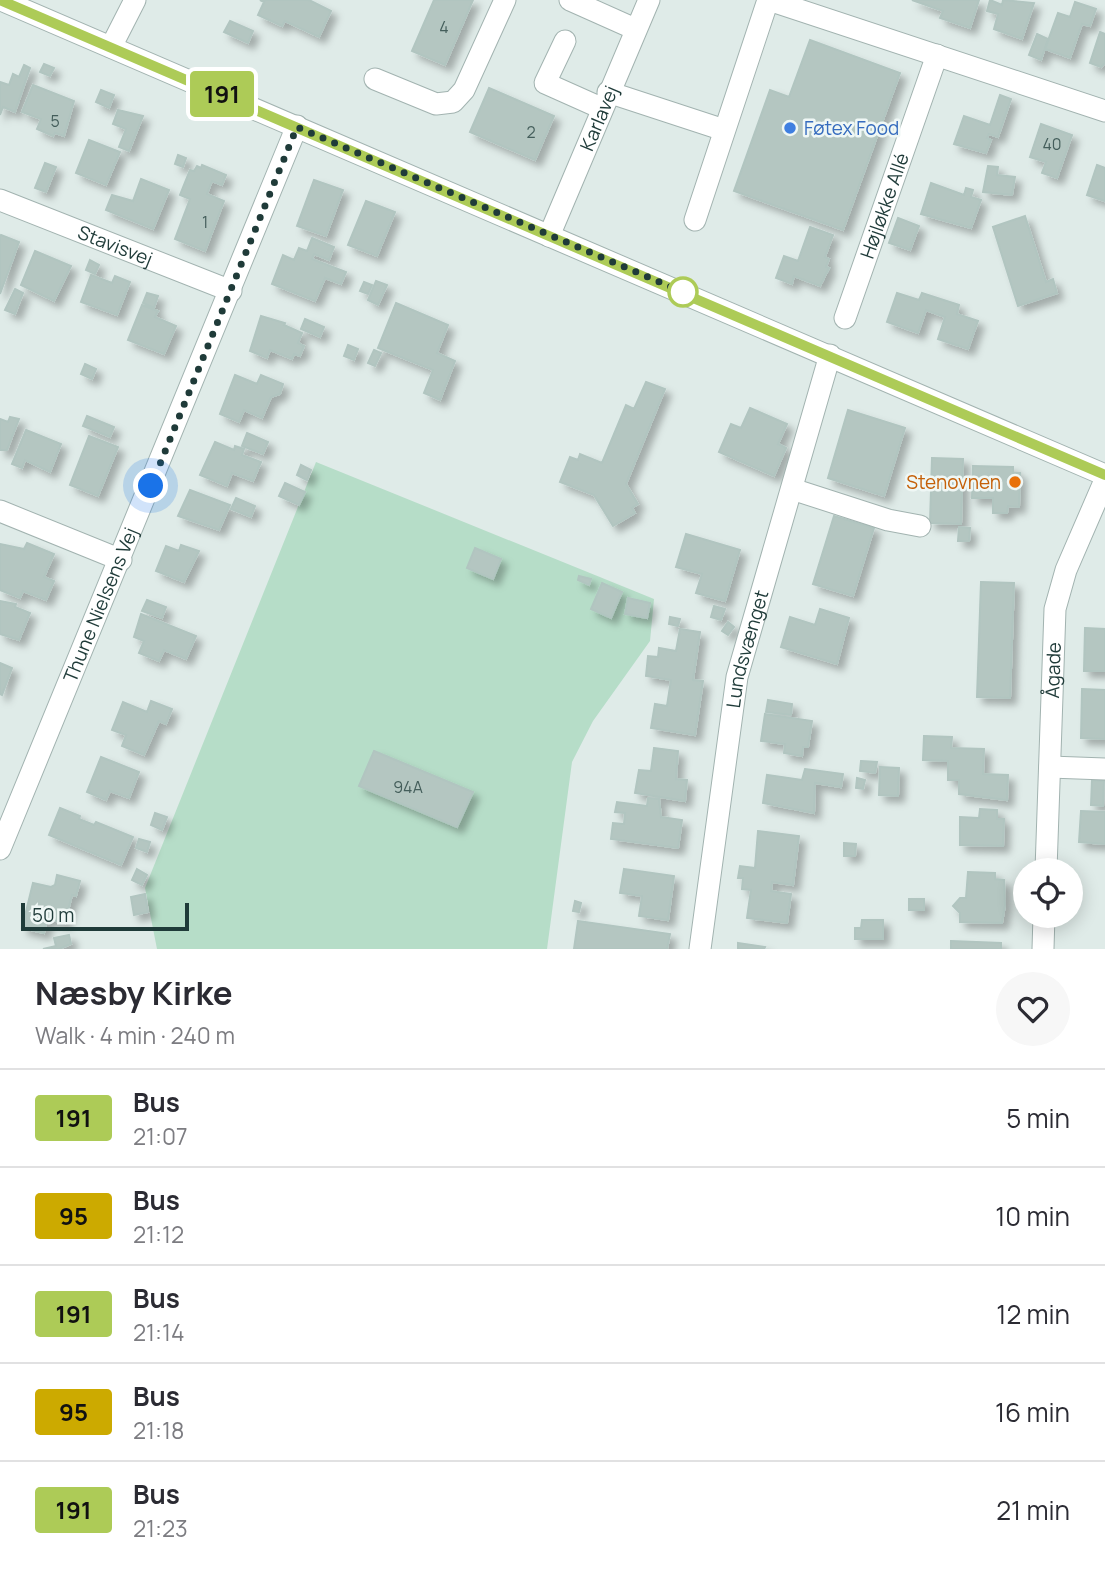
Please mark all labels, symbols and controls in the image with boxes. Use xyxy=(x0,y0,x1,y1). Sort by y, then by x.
house number: 4 xyxy=(439,16,449,38)
line badge: 191 xyxy=(182,71,262,117)
text: 191 xyxy=(204,77,240,110)
street label: Karlavej xyxy=(574,82,624,155)
house number: 5 xyxy=(50,110,60,132)
place label: Føtex Food xyxy=(804,115,899,141)
marker: Føtex Food xyxy=(782,120,798,136)
house number: 2 xyxy=(526,121,536,143)
house number: 40 xyxy=(1042,133,1062,155)
street label: Højløkke Allé xyxy=(854,149,915,262)
house number: 1 xyxy=(202,211,208,233)
street label: Stavisvej xyxy=(74,219,157,272)
unlabelled marker xyxy=(668,277,698,307)
your location xyxy=(133,468,168,503)
place label: Stenovnen xyxy=(906,469,1001,495)
marker: Stenovnen xyxy=(1007,474,1023,490)
street label: Thune Nielsens Vej xyxy=(57,523,144,686)
street label: Lundsvænget xyxy=(720,587,774,710)
street label: Ågade xyxy=(1039,642,1067,699)
house number: 94A xyxy=(393,776,423,798)
map controls xyxy=(1013,858,1083,928)
button: locate xyxy=(1013,858,1083,928)
scale bar xyxy=(21,900,189,932)
text: 50 m xyxy=(32,902,74,928)
text: Næsby Kirke xyxy=(35,970,233,1015)
button: heart xyxy=(996,972,1070,1046)
text: Walk · 4 min · 240 m xyxy=(35,1019,235,1051)
text: Bus xyxy=(133,1084,180,1120)
text: 5 min xyxy=(1006,1100,1070,1136)
text: 191 xyxy=(56,1101,91,1134)
text: 21:07 xyxy=(133,1120,188,1152)
text: Bus xyxy=(133,1182,180,1218)
text: 10 min xyxy=(995,1198,1070,1234)
text: 95 xyxy=(59,1199,88,1232)
text: 21:12 xyxy=(133,1218,184,1250)
text: Bus xyxy=(133,1280,180,1316)
text: 12 min xyxy=(996,1296,1070,1332)
text: 191 xyxy=(56,1297,91,1330)
text: 21:14 xyxy=(133,1316,185,1348)
text: Bus xyxy=(133,1378,180,1414)
text: 16 min xyxy=(995,1394,1070,1430)
text: 95 xyxy=(59,1395,88,1428)
text: 21:18 xyxy=(133,1414,184,1446)
text: Bus xyxy=(133,1476,180,1512)
text: 21 min xyxy=(996,1492,1070,1528)
text: 191 xyxy=(56,1493,91,1526)
text: 21:23 xyxy=(133,1512,188,1544)

